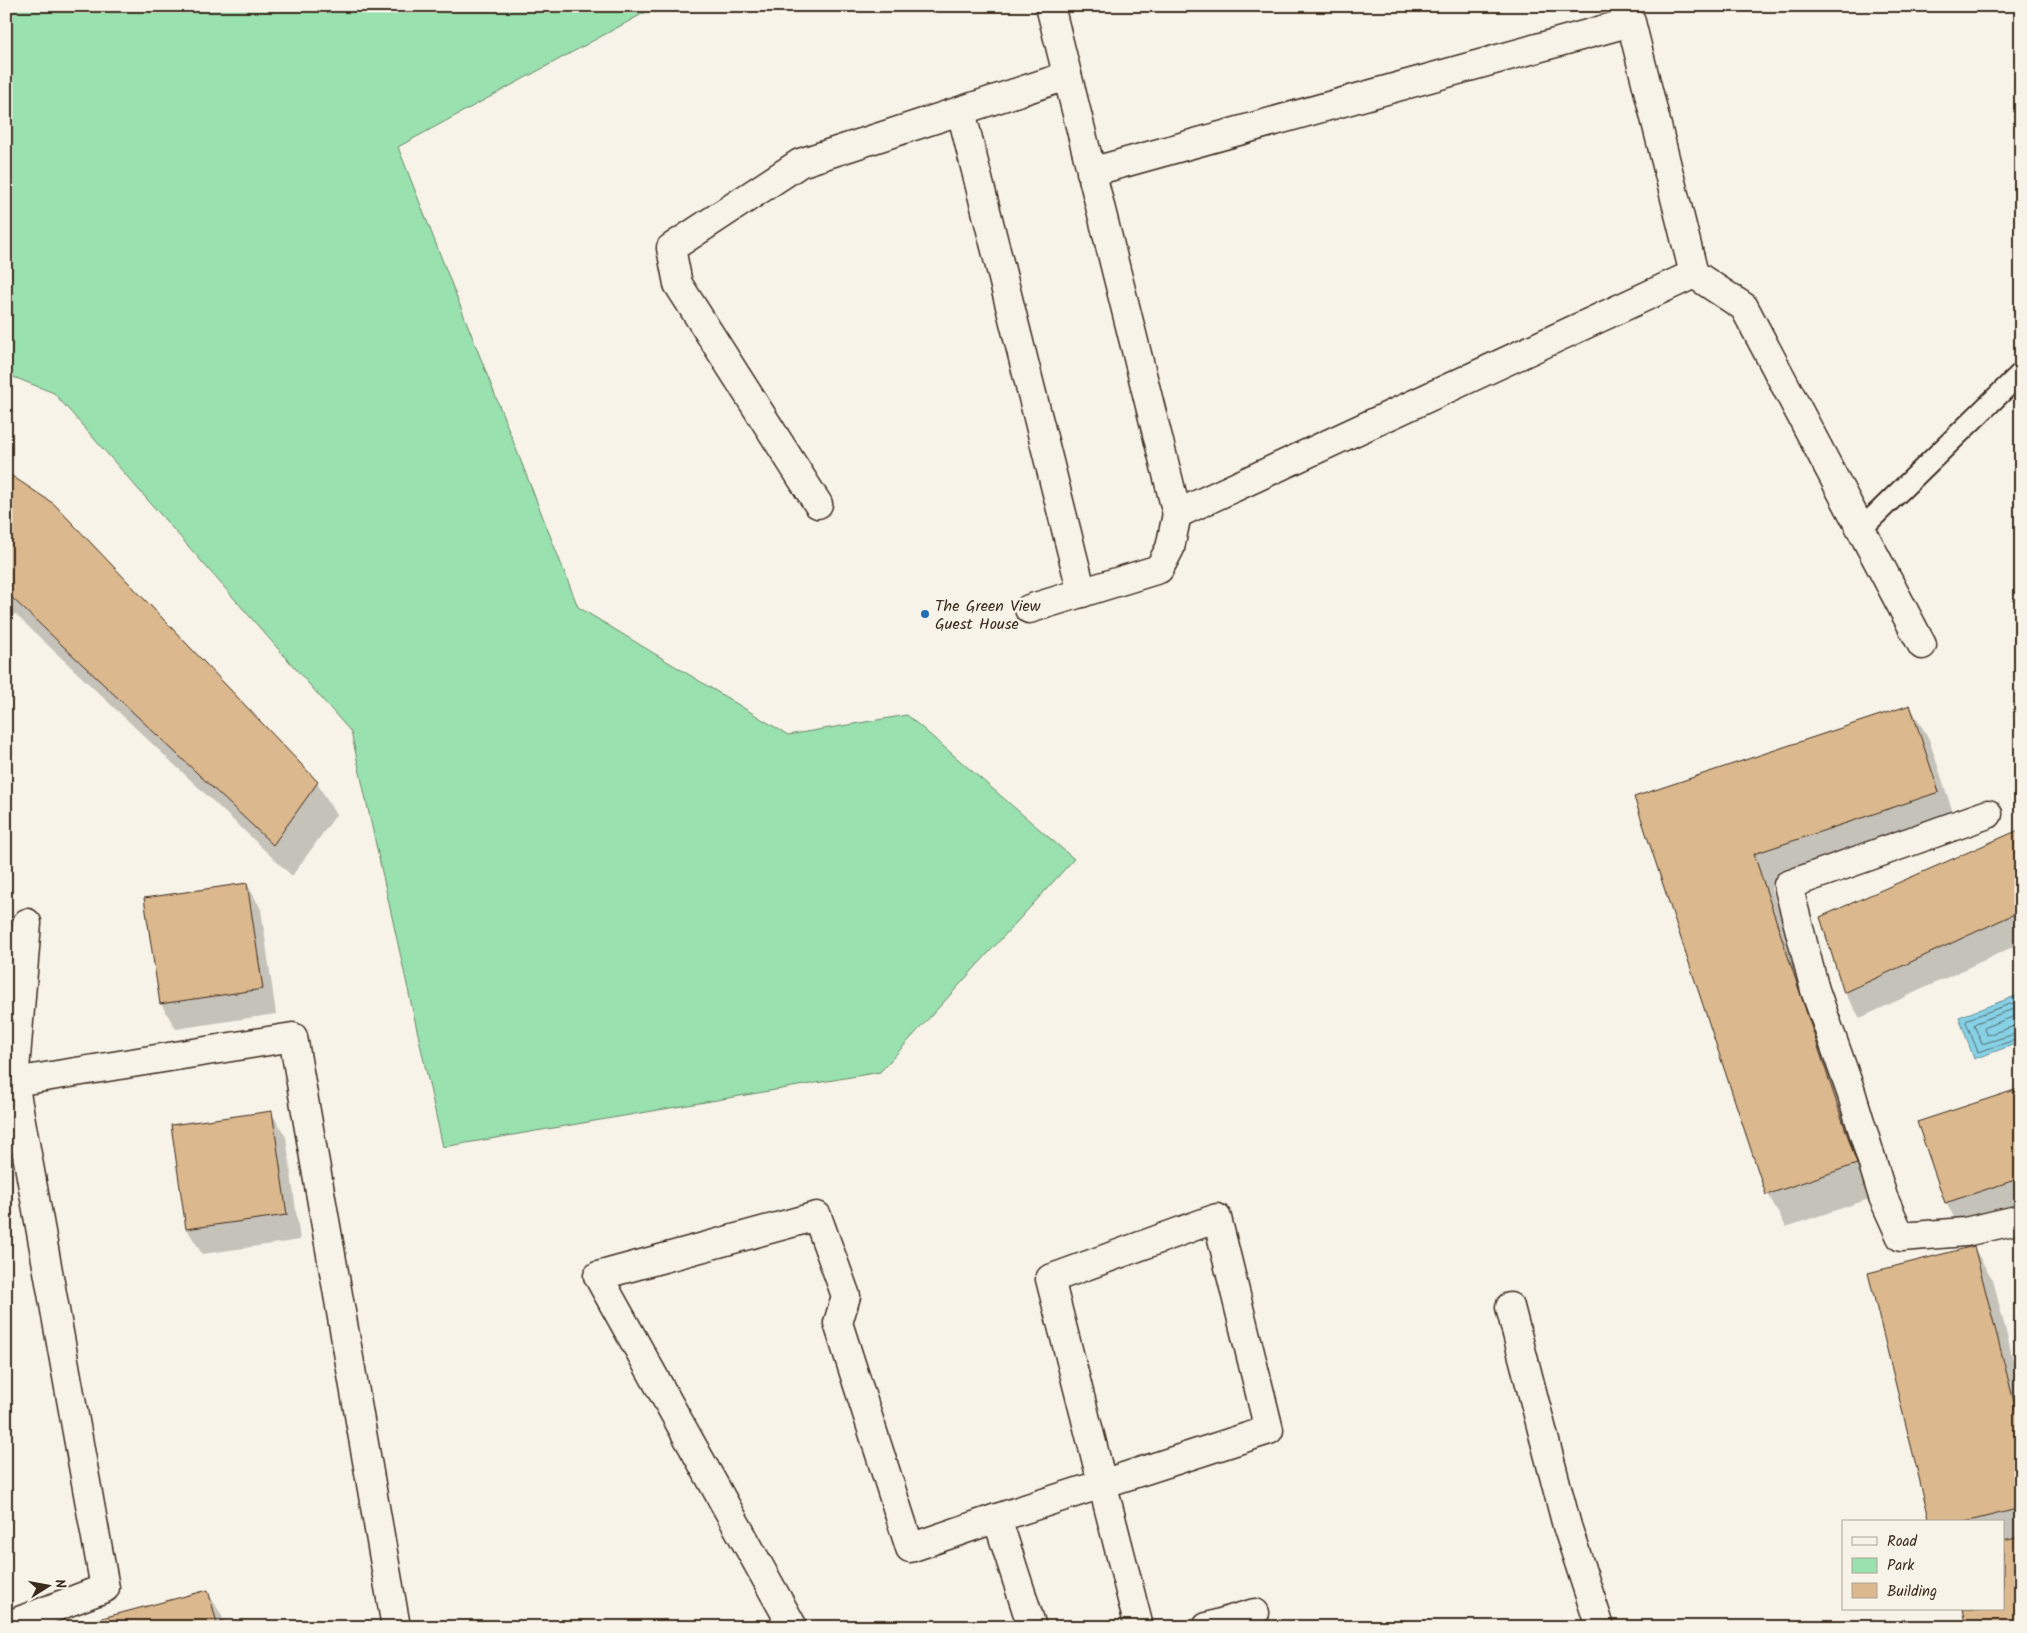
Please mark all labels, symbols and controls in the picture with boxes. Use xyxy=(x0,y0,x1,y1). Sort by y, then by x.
place label: The Green View Guest House xyxy=(935,594,1041,637)
marker: The Green View Guest House xyxy=(919,608,931,620)
legend xyxy=(1842,1520,2004,1610)
text: Road xyxy=(1887,1530,1918,1554)
text: Park xyxy=(1887,1554,1915,1578)
north arrow xyxy=(22,1560,72,1610)
text: N xyxy=(48,1577,71,1590)
text: Building xyxy=(1887,1580,1937,1604)

